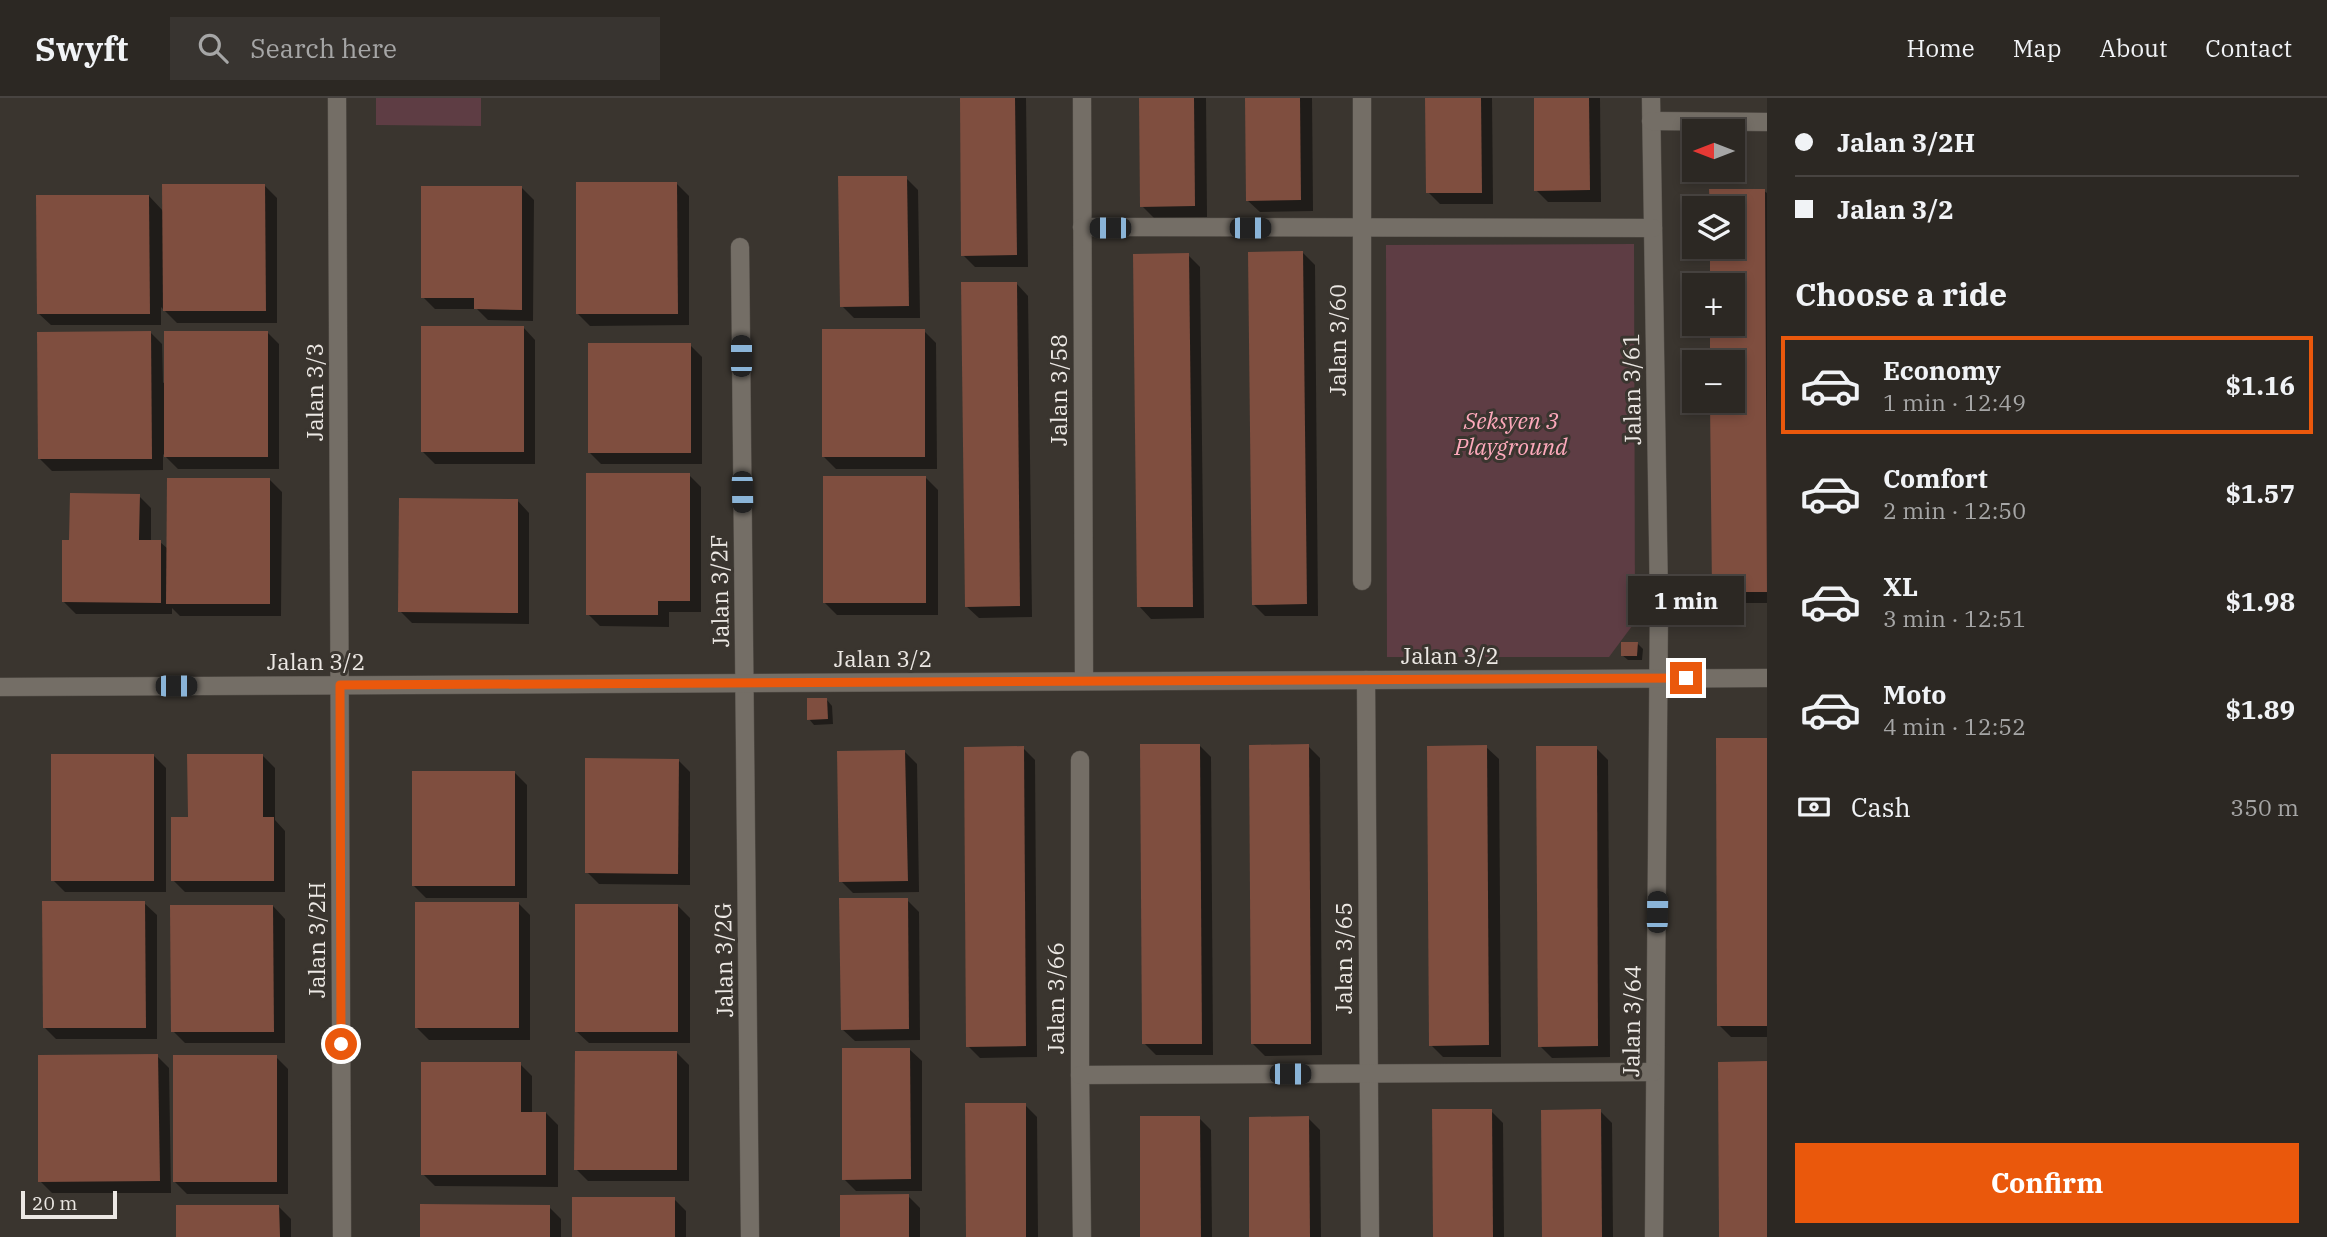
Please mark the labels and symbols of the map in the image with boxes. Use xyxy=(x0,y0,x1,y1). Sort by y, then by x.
north arrow xyxy=(1682,119,1745,182)
car xyxy=(1090,218,1132,239)
car xyxy=(1230,218,1272,239)
street label: Jalan 3/60 xyxy=(1322,284,1352,396)
street label: Jalan 3/61 xyxy=(1615,333,1647,445)
street label: Jalan 3/58 xyxy=(1043,334,1073,446)
car xyxy=(731,335,752,377)
street label: Jalan 3/3 xyxy=(299,343,329,441)
park label: Seksyen 3 Playground xyxy=(1453,405,1568,461)
car xyxy=(732,471,753,513)
street label: Jalan 3/2F xyxy=(703,534,735,648)
callout: 1 min xyxy=(1628,576,1744,626)
street label: Jalan 3/2 xyxy=(1401,640,1499,670)
street label: Jalan 3/2 xyxy=(834,643,932,673)
street label: Jalan 3/2 xyxy=(267,646,365,676)
route end xyxy=(1670,662,1702,694)
car xyxy=(156,676,198,697)
street label: Jalan 3/2H xyxy=(301,882,331,998)
car xyxy=(1647,891,1668,933)
street label: Jalan 3/2G xyxy=(707,902,739,1018)
street label: Jalan 3/65 xyxy=(1328,902,1358,1014)
street label: Jalan 3/66 xyxy=(1040,942,1070,1054)
street label: Jalan 3/64 xyxy=(1615,965,1647,1077)
route start xyxy=(325,1028,357,1060)
car xyxy=(1270,1064,1312,1085)
scale bar xyxy=(21,1188,117,1220)

